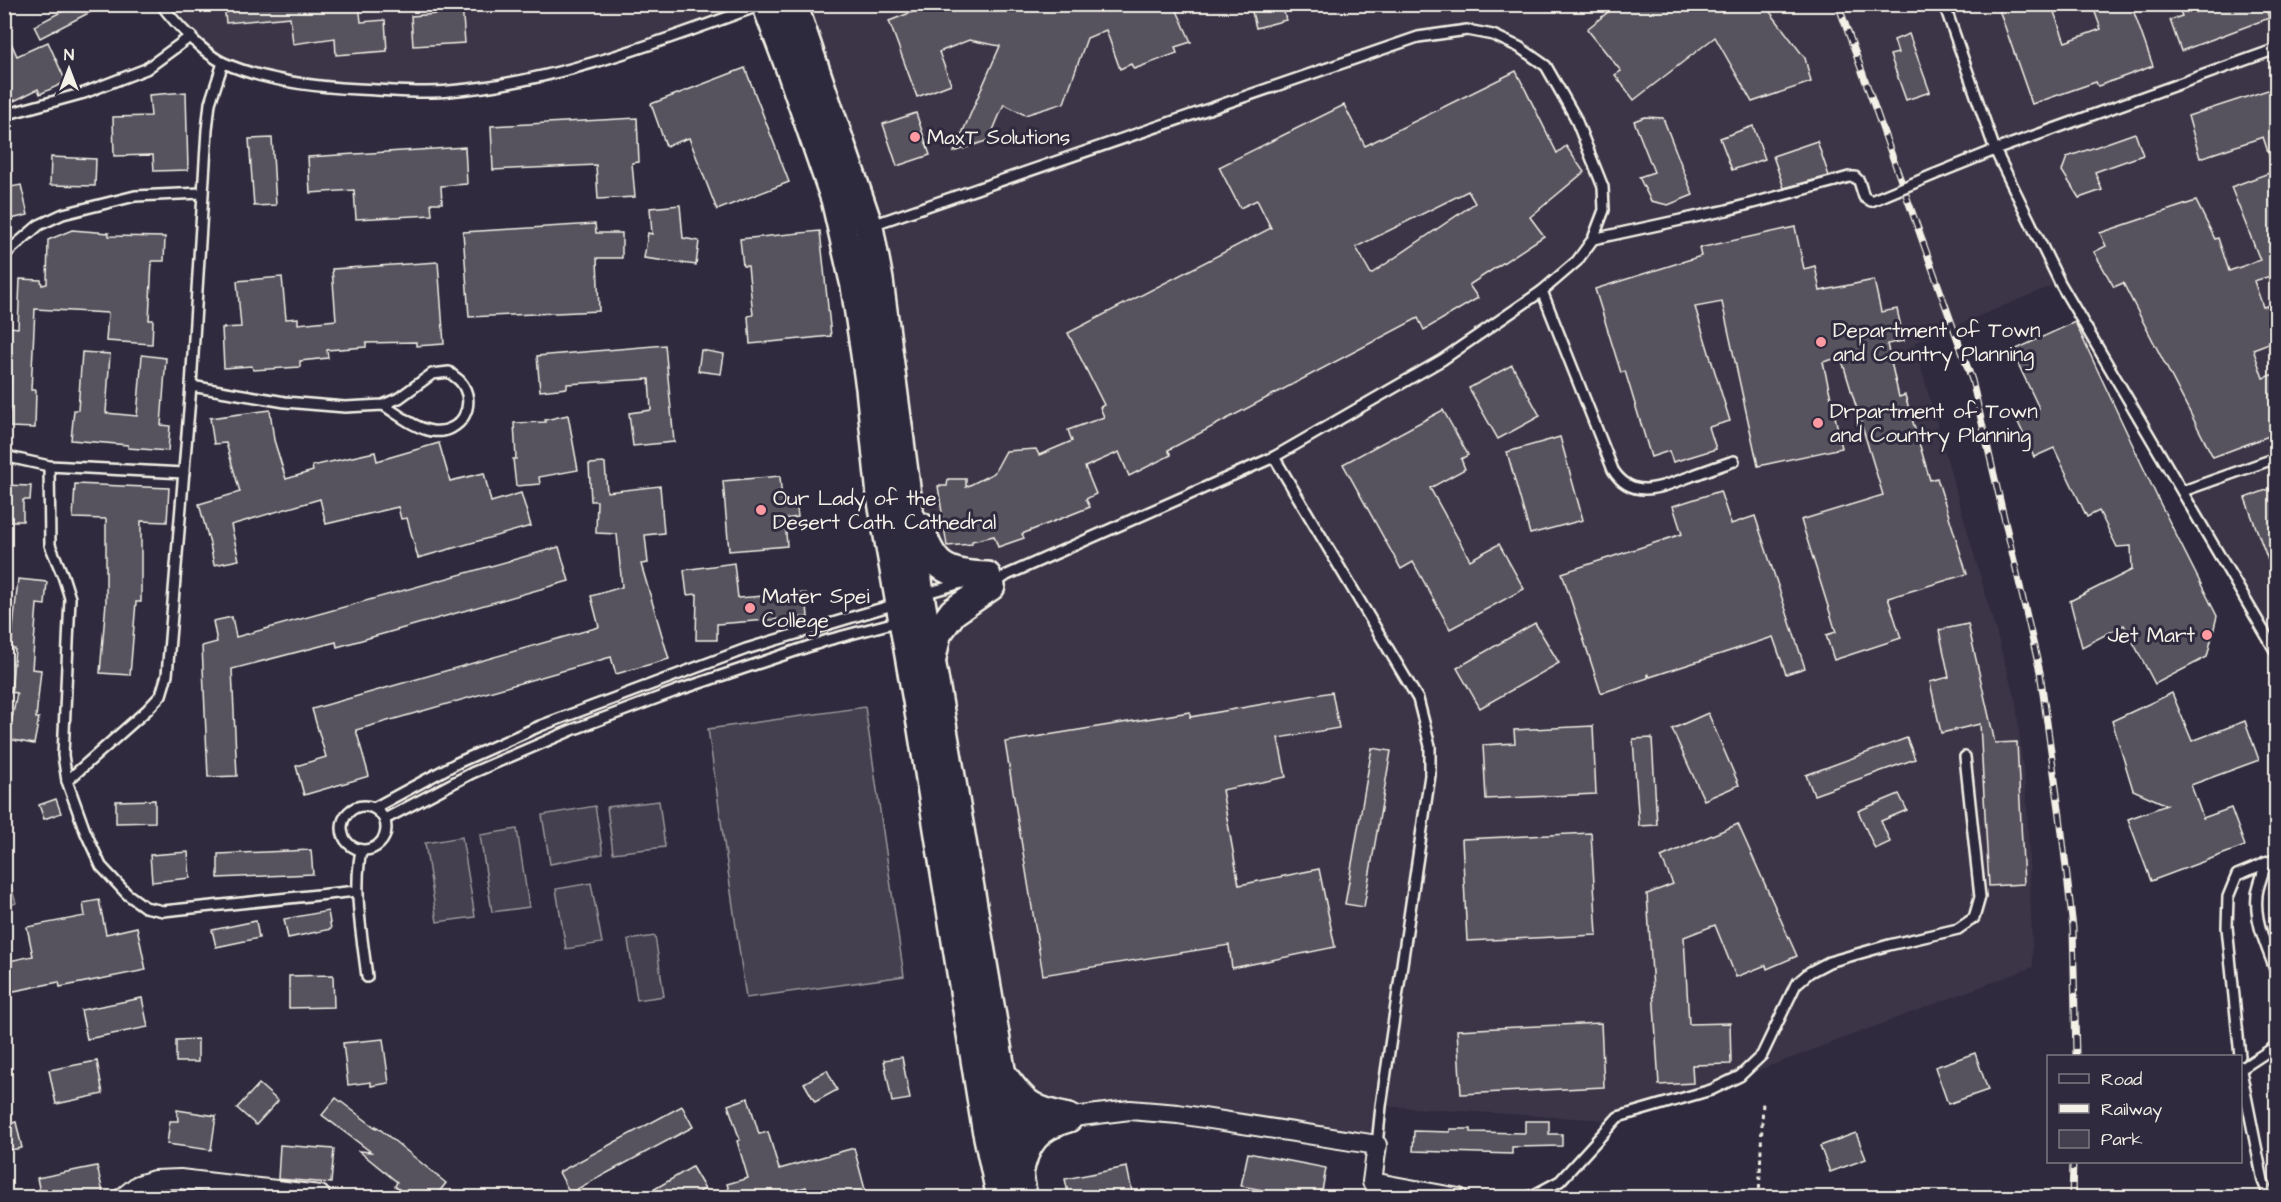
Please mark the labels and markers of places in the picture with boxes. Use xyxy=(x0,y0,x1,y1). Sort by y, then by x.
place label: MaxT Solutions xyxy=(927,123,1070,152)
marker: MaxT Solutions xyxy=(908,130,922,144)
place label: Department of Town and Country Planning xyxy=(1833,316,2041,371)
marker: Department of Town and Country Planning xyxy=(1814,335,1828,349)
place label: Drpartment of Town and Country Planning xyxy=(1830,397,2038,452)
marker: Drpartment of Town and Country Planning xyxy=(1811,416,1825,430)
place label: Our Lady of the Desert Cath. Cathedral xyxy=(773,484,996,537)
marker: Our Lady of the Desert Cath. Cathedral xyxy=(754,503,768,517)
place label: Mater Spei College xyxy=(762,582,870,637)
marker: Mater Spei College xyxy=(743,601,757,615)
place label: Jet Mart xyxy=(2107,621,2196,650)
marker: Jet Mart xyxy=(2200,628,2214,642)

